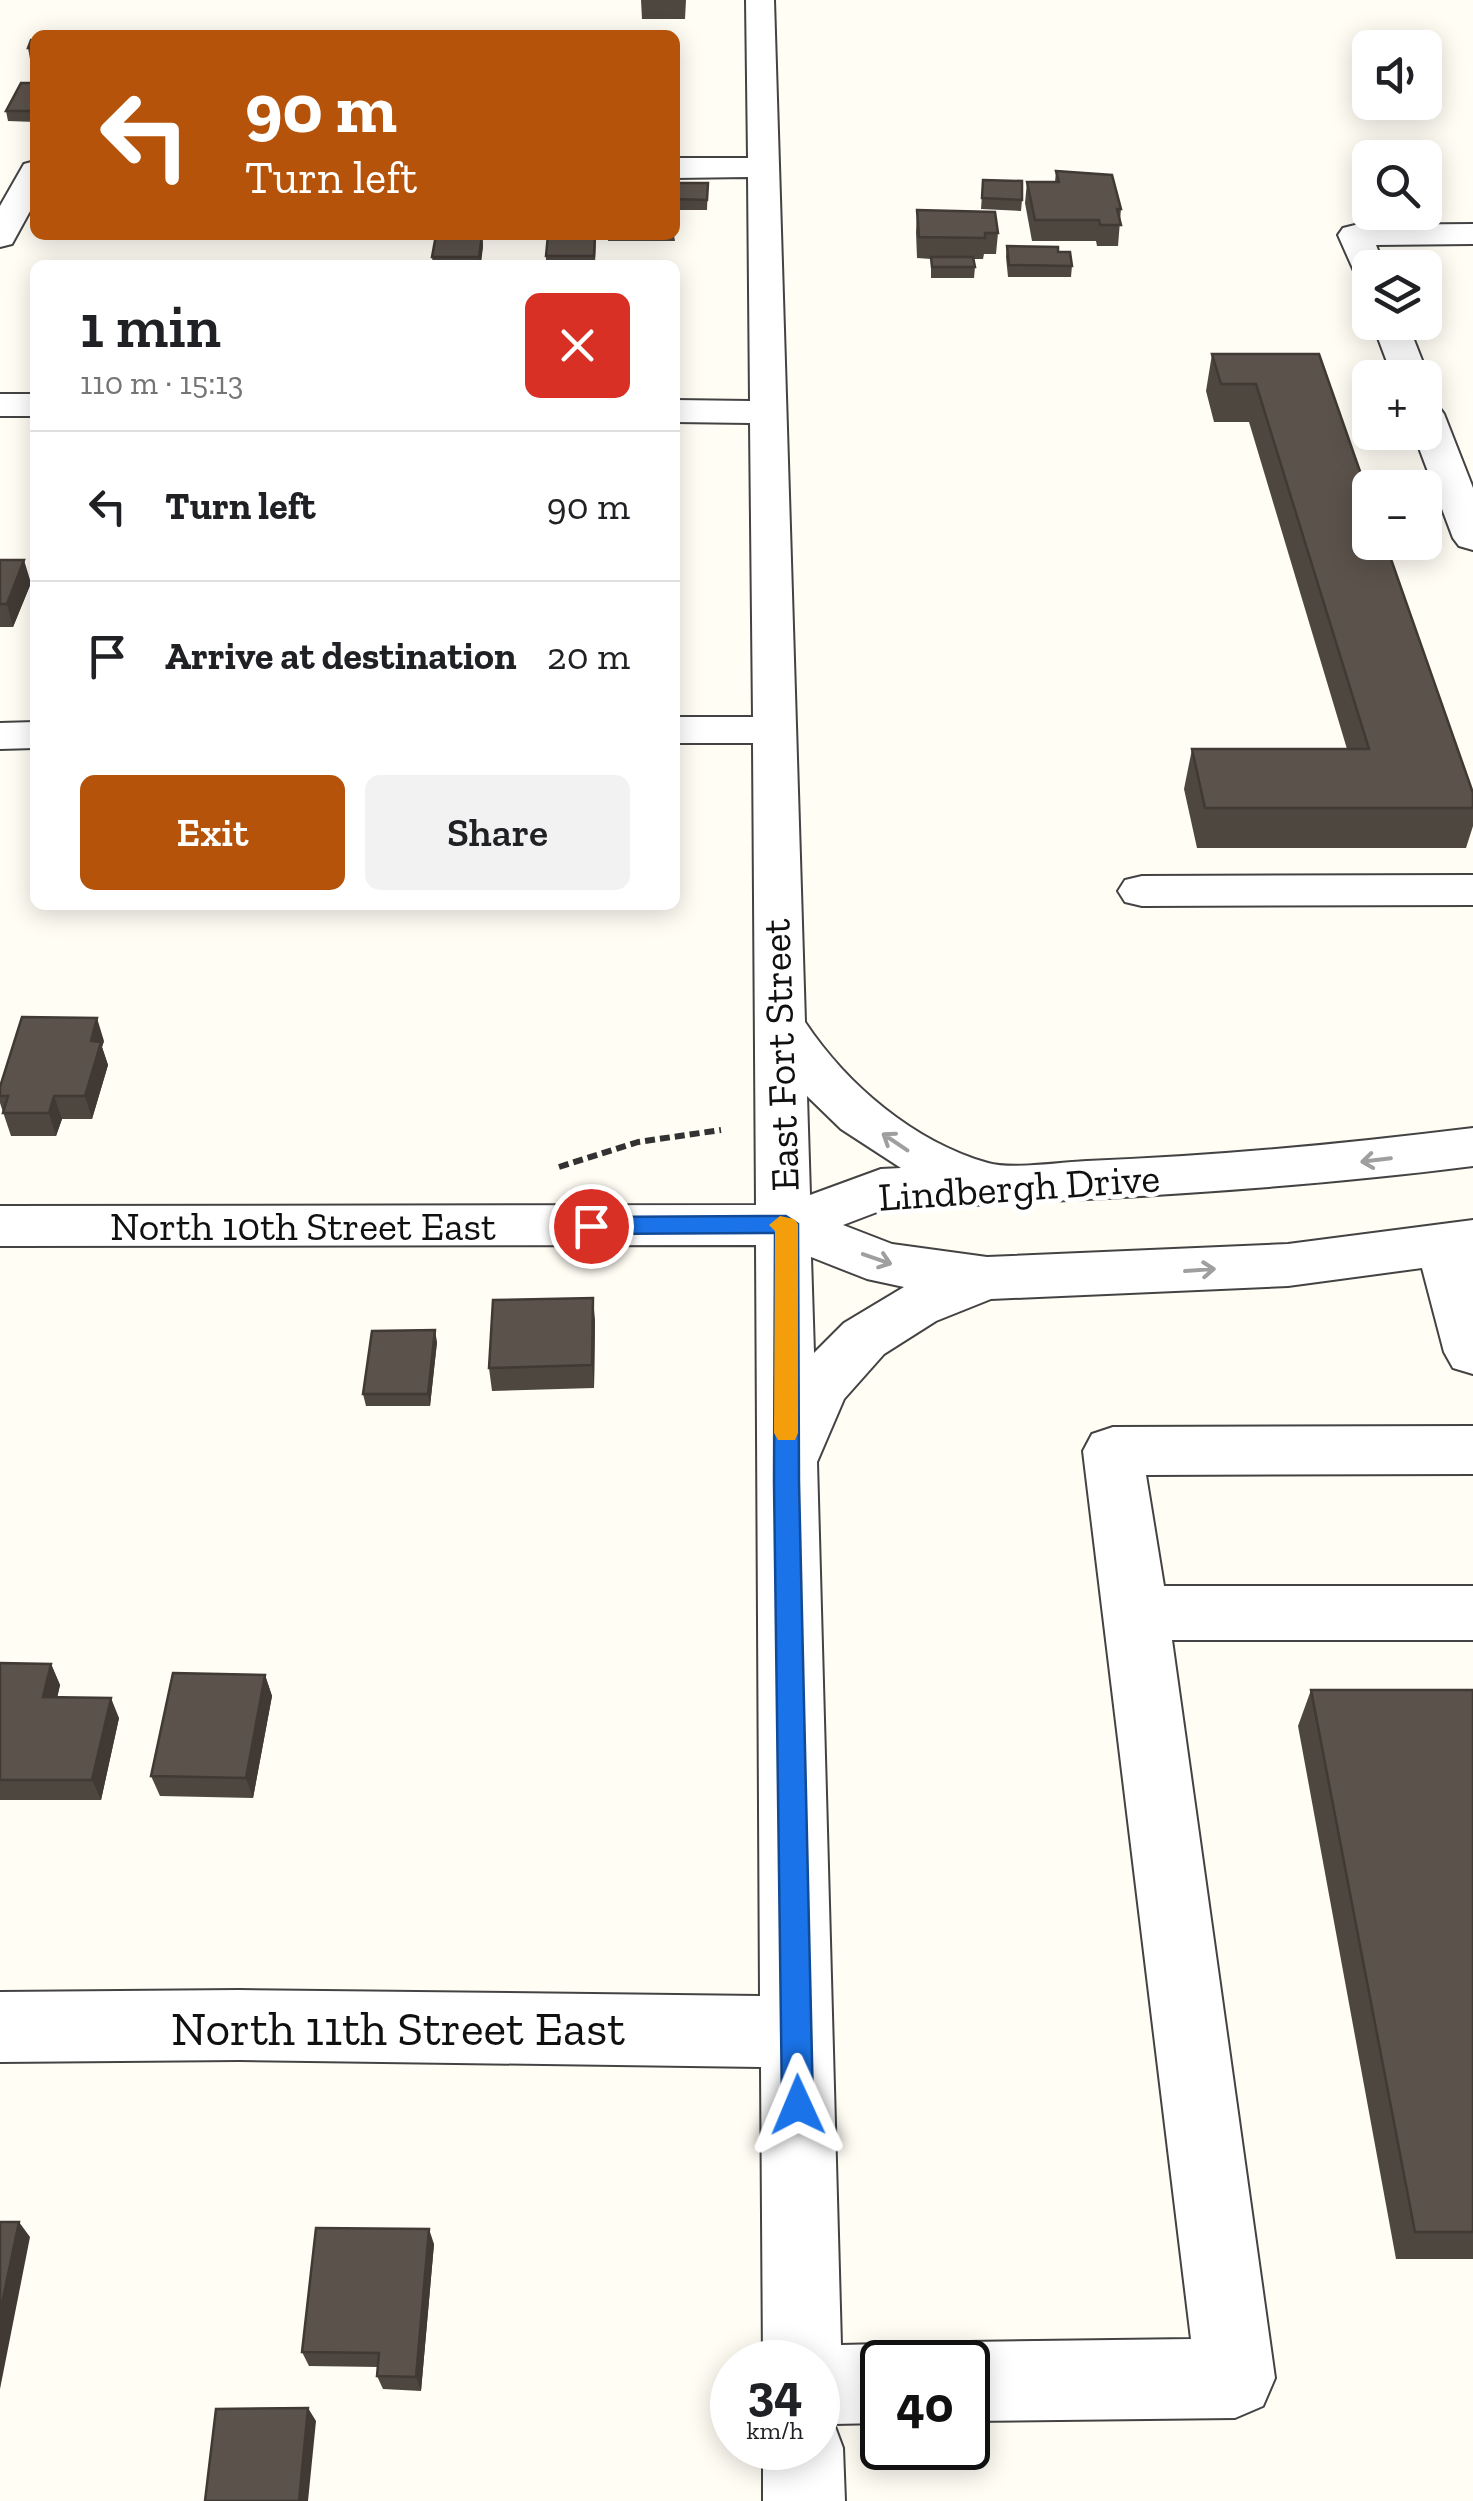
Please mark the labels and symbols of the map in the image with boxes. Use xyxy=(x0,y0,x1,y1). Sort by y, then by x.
street label: East Fort Street xyxy=(751,918,809,1192)
one-way arrow xyxy=(881,1132,909,1153)
one-way arrow xyxy=(1361,1151,1393,1170)
street label: Lindbergh Drive xyxy=(877,1153,1161,1221)
pin xyxy=(549,1184,634,1269)
street label: North 10th Street East xyxy=(110,1202,496,1250)
one-way arrow xyxy=(861,1252,893,1270)
one-way arrow xyxy=(1184,1260,1216,1279)
street label: North 11th Street East xyxy=(171,2000,625,2057)
position arrow xyxy=(746,2053,850,2157)
speed limit sign: 40 xyxy=(860,2340,990,2470)

